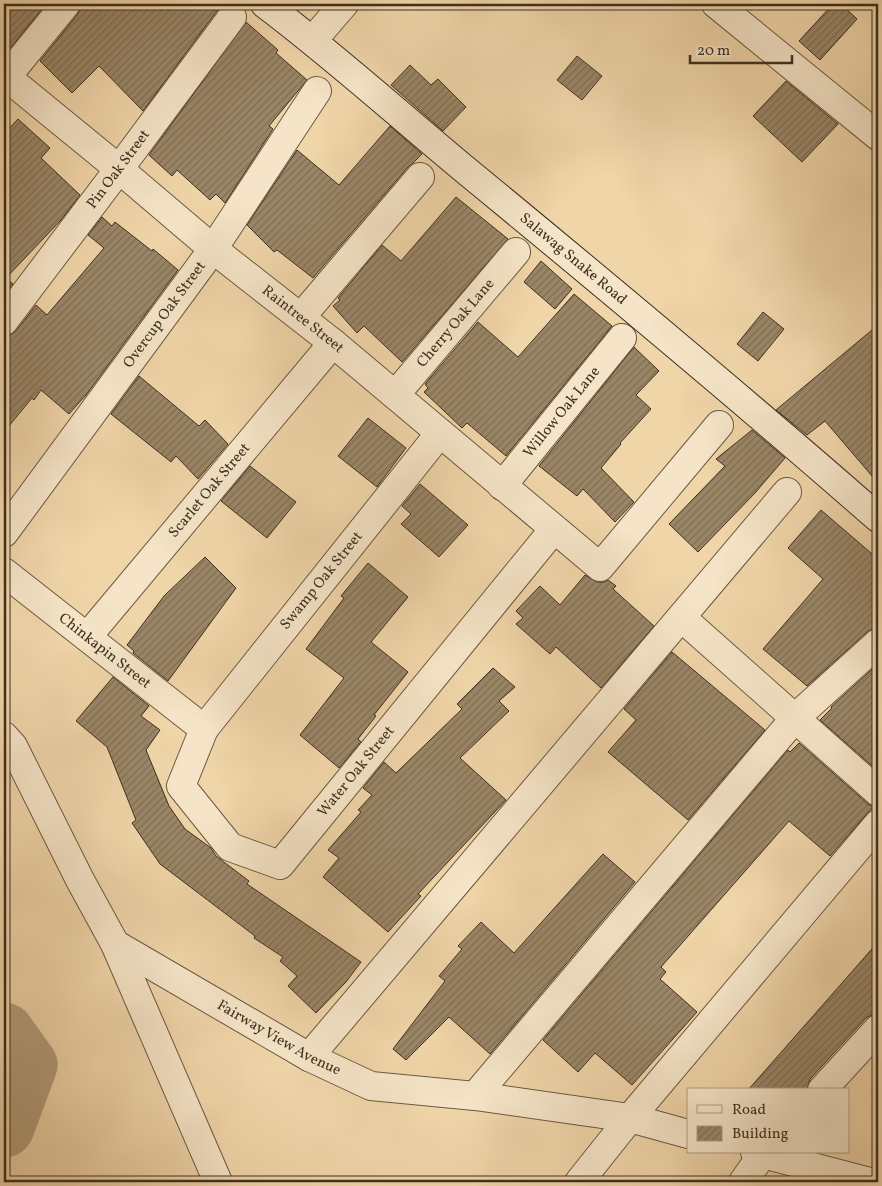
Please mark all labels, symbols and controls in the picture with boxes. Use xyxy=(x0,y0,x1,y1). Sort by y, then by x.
scale bar xyxy=(690,32,792,64)
text: 20 m xyxy=(697,41,730,62)
street label: Pin Oak Street xyxy=(82,125,155,213)
street label: Salawag Snake Road xyxy=(515,208,631,310)
street label: Overcup Oak Street xyxy=(118,257,211,373)
street label: Cherry Oak Lane xyxy=(412,274,500,372)
street label: Raintree Street xyxy=(257,280,348,358)
street label: Willow Oak Lane xyxy=(518,362,605,462)
street label: Scarlet Oak Street xyxy=(164,439,255,542)
street label: Swamp Oak Street xyxy=(276,527,368,635)
street label: Chinkapin Street xyxy=(54,608,155,694)
street label: Water Oak Street xyxy=(313,722,400,822)
street label: Fairway View Avenue xyxy=(213,995,344,1081)
legend xyxy=(687,1088,850,1154)
text: Road xyxy=(732,1100,766,1121)
text: Building xyxy=(732,1124,789,1145)

